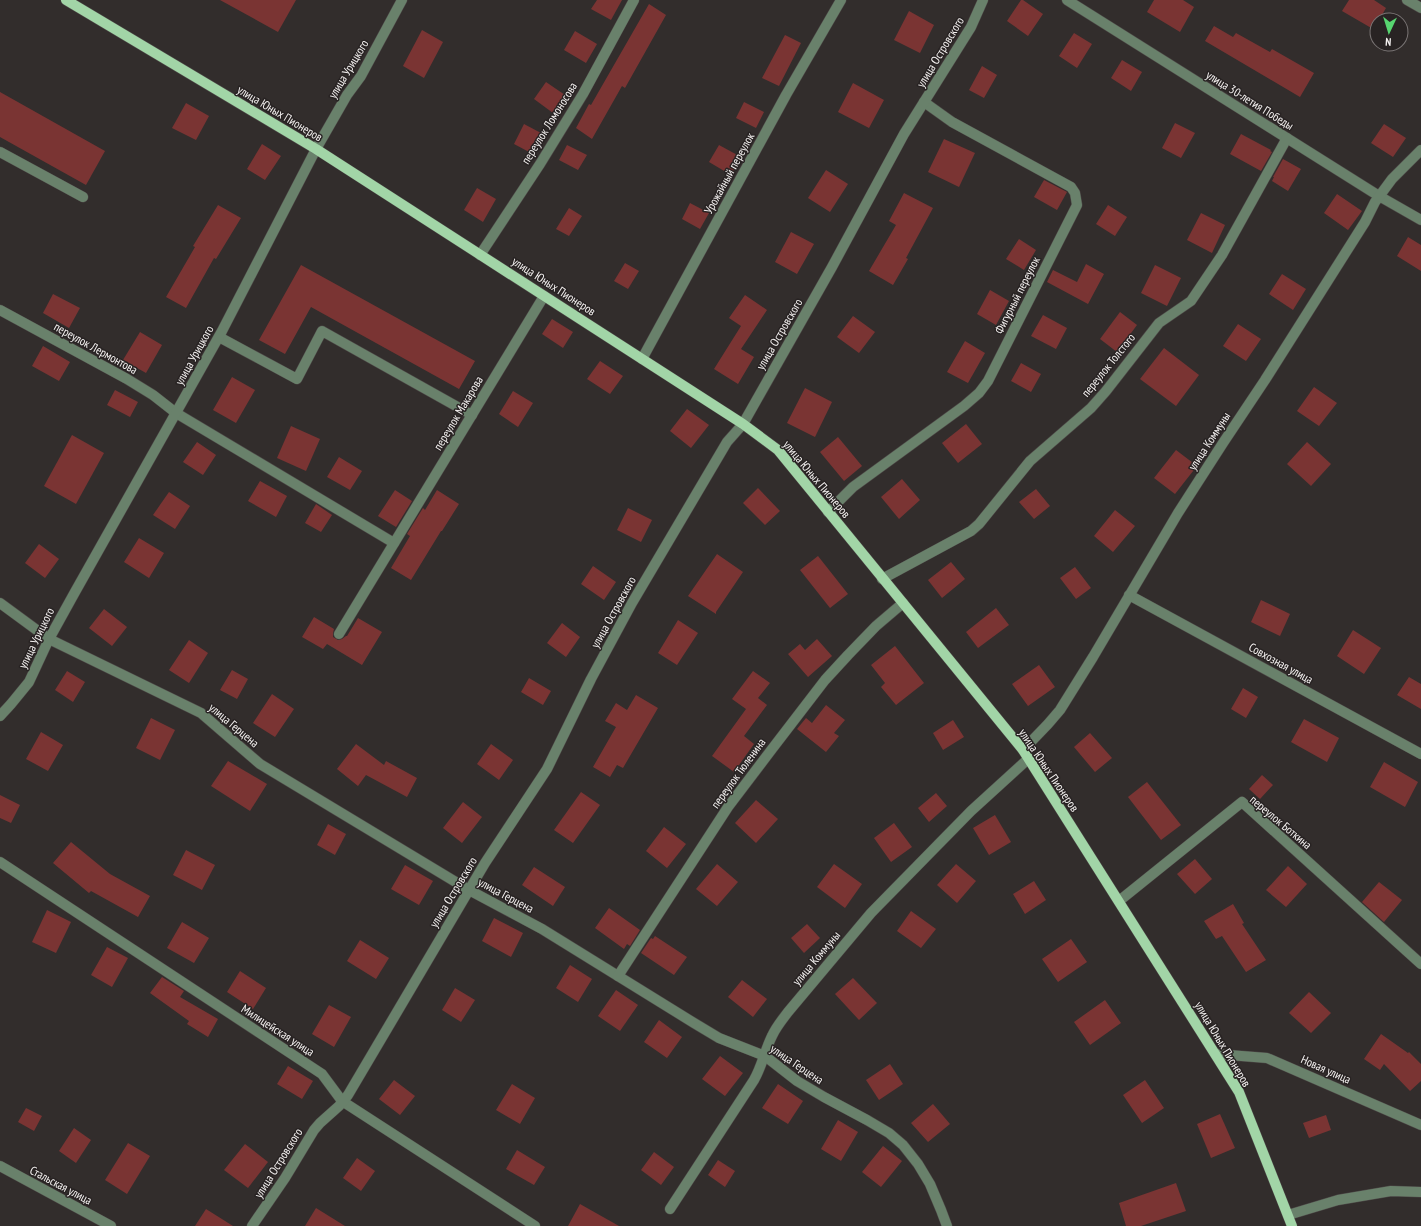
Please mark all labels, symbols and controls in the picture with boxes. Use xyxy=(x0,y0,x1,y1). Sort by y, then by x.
north arrow xyxy=(1369,12,1409,52)
street label: улица Островского xyxy=(913,14,967,90)
text: N xyxy=(1385,35,1392,49)
street label: улица Урицкого xyxy=(325,37,371,101)
street label: улица 30-летия Победы xyxy=(1203,67,1297,133)
street label: переулок Ломоносова xyxy=(518,79,580,167)
street label: улица Юных Пионеров xyxy=(235,82,326,144)
street label: Урожайный переулок xyxy=(701,130,758,216)
street label: улица Юных Пионеров xyxy=(509,253,599,319)
street label: Фигурный переулок xyxy=(991,253,1043,336)
street label: улица Островского xyxy=(753,296,805,372)
street label: переулок Лермонтова xyxy=(52,319,141,377)
street label: улица Урицкого xyxy=(171,323,217,387)
street label: переулок Толстого xyxy=(1078,330,1138,400)
street label: переулок Макарова xyxy=(430,373,486,453)
street label: улица Коммуны xyxy=(1185,409,1233,473)
street label: улица Юных Пионеров xyxy=(780,437,854,521)
street label: улица Островского xyxy=(587,574,639,650)
street label: улица Урицкого xyxy=(15,605,57,671)
street label: Совхозная улица xyxy=(1246,639,1316,687)
street label: улица Герцена xyxy=(206,700,262,750)
street label: улица Юных Пионеров xyxy=(1016,726,1082,814)
street label: переулок Тюленина xyxy=(708,735,769,811)
street label: переулок Боткина xyxy=(1247,792,1315,852)
street label: улица Островского xyxy=(426,854,480,930)
street label: улица Герцена xyxy=(476,874,537,916)
street label: улица Коммуны xyxy=(789,928,843,988)
street label: улица Юных Пионеров xyxy=(1192,999,1254,1090)
street label: Милицейская улица xyxy=(239,1001,317,1059)
street label: улица Герцена xyxy=(768,1041,827,1087)
street label: Новая улица xyxy=(1299,1051,1353,1087)
street label: улица Островского xyxy=(251,1125,305,1201)
street label: Стальская улица xyxy=(27,1162,95,1208)

